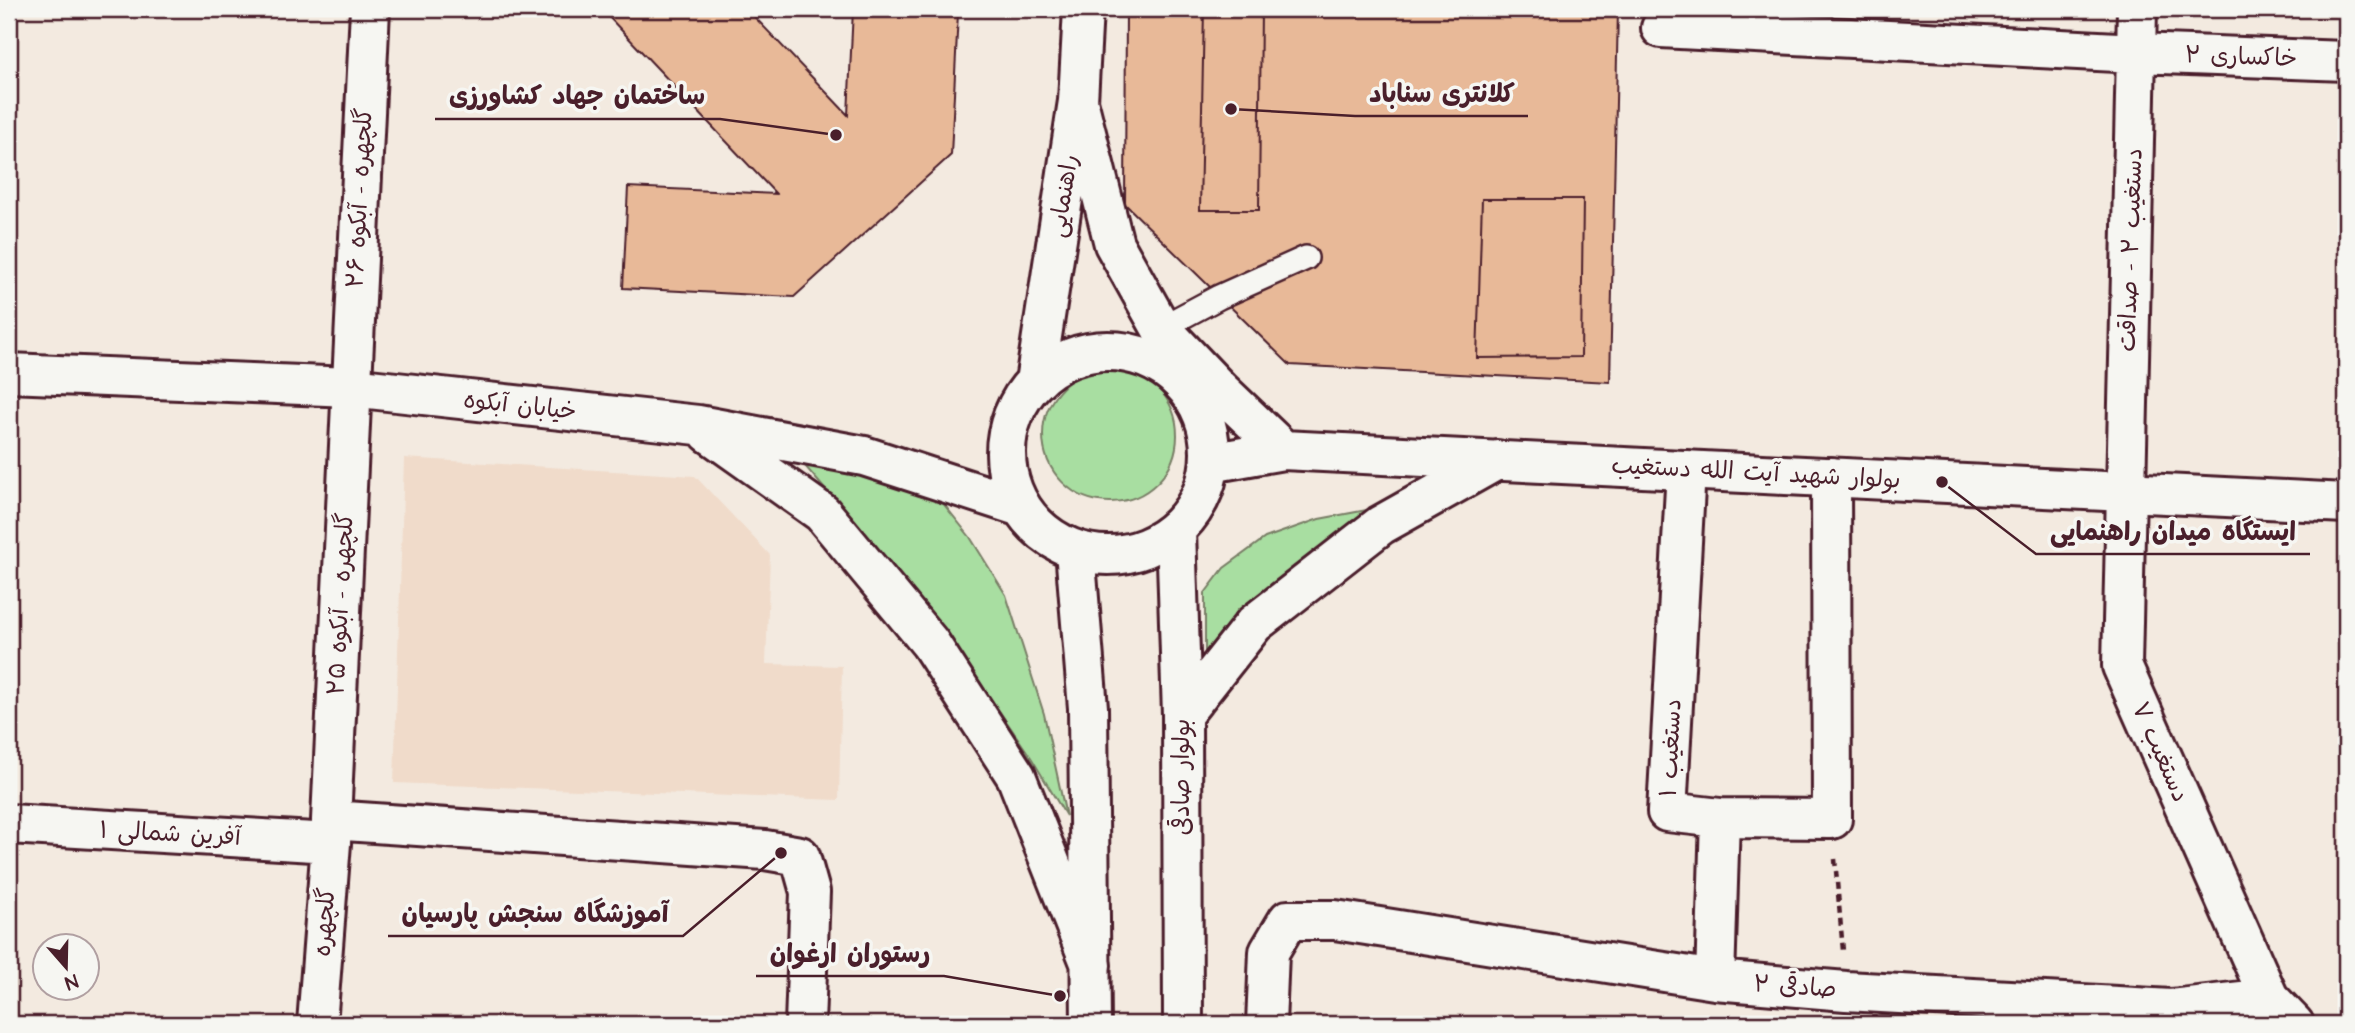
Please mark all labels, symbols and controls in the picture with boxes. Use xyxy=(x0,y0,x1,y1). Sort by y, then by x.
street label: خاکساری ۲ xyxy=(2184,38,2298,76)
callout: کلانتری سناباد xyxy=(1355,69,1528,116)
callout: ساختمان جهاد کشاورزی xyxy=(435,72,720,119)
text: کلانتری سناباد xyxy=(1369,76,1515,112)
text: ساختمان جهاد کشاورزی xyxy=(449,78,705,114)
street label: گلچهره - آبکوه ۲۶ xyxy=(338,107,382,289)
street label: دستغیب ۲ - صداقت xyxy=(2110,148,2152,352)
street label: راهنمایی xyxy=(1041,152,1087,240)
street label: خیابان آبکوه xyxy=(462,383,578,429)
street label: بولوار شهید آیت الله دستغیب xyxy=(1610,448,1902,498)
callout: ایستگاه میدان راهنمایی xyxy=(2036,507,2310,554)
street label: گلچهره - آبکوه ۲۵ xyxy=(319,512,363,696)
text: ایستگاه میدان راهنمایی xyxy=(2050,514,2296,550)
street label: دستغیب ۷ xyxy=(2123,696,2197,808)
street label: دستغیب ۱ xyxy=(1651,698,1691,798)
street label: بولوار صادقی xyxy=(1165,718,1199,836)
street label: آفرين شمالى ١ xyxy=(98,813,243,855)
street label: گلچهره xyxy=(306,886,344,958)
callout: آموزشگاه سنجش پارسیان xyxy=(388,889,683,936)
text: آموزشگاه سنجش پارسیان xyxy=(402,896,671,932)
callout: رستوران ارغوان xyxy=(756,929,944,976)
north arrow xyxy=(32,932,102,1002)
text: رستوران ارغوان xyxy=(770,936,930,972)
text: N xyxy=(61,967,82,996)
street label: صادقی ۲ xyxy=(1752,967,1838,1007)

